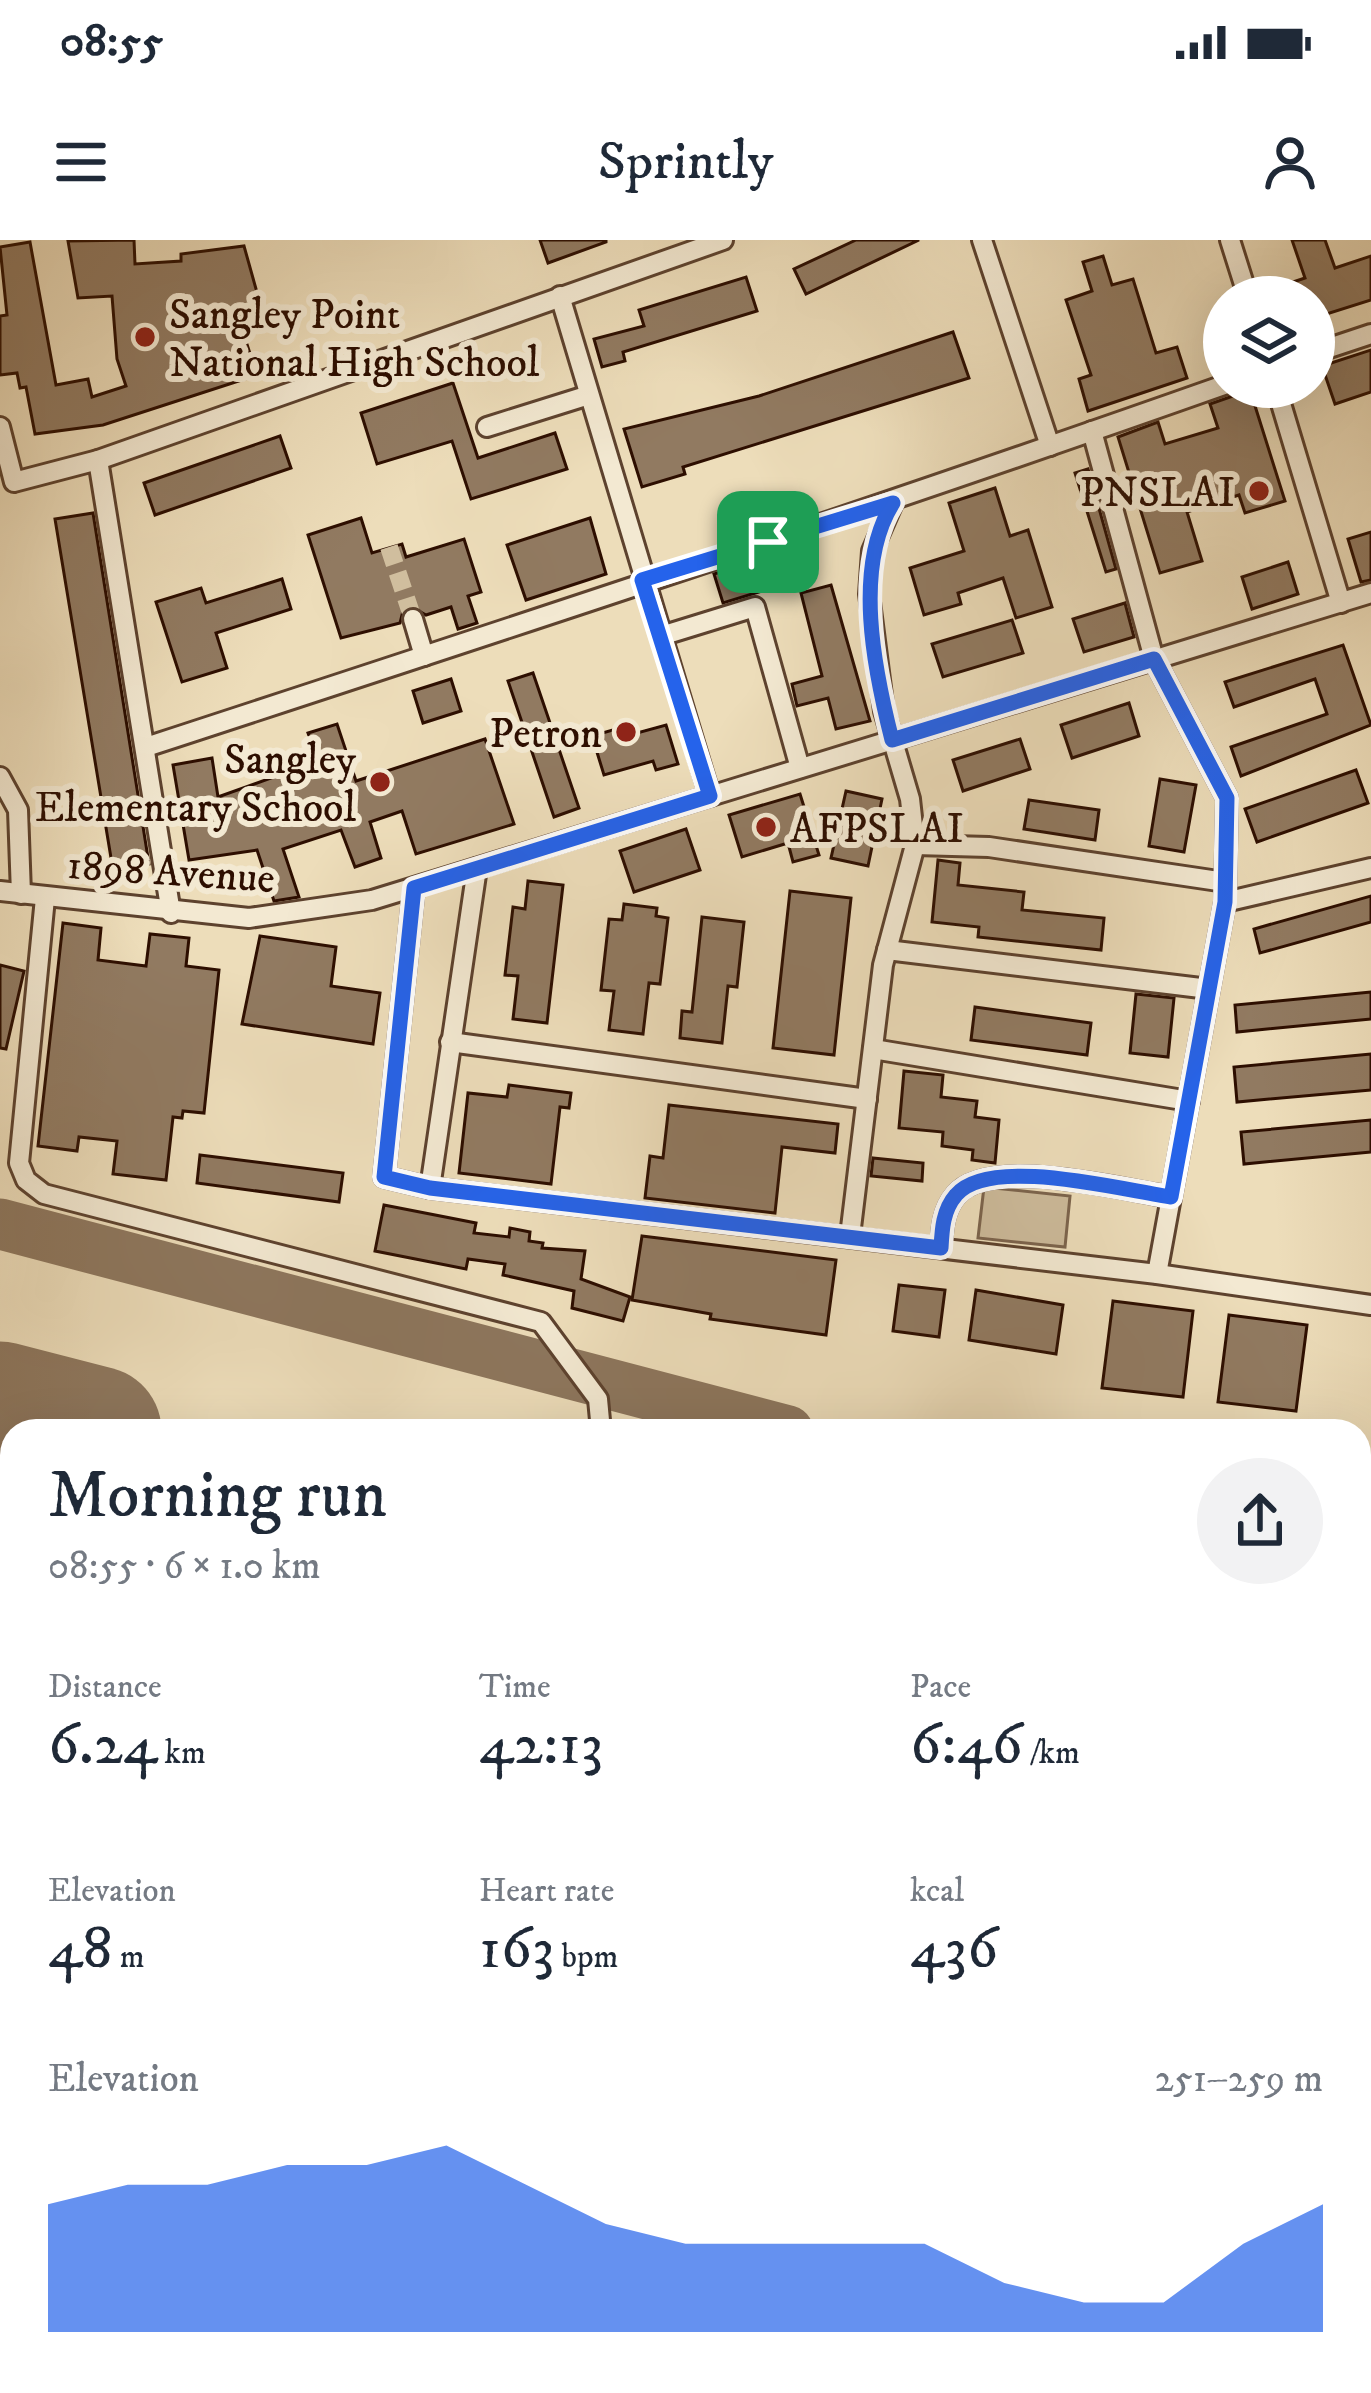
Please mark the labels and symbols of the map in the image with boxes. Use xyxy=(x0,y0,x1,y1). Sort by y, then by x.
place label: Sangley Point National High School xyxy=(169,290,540,390)
marker: Sangley Point National High School xyxy=(132,324,158,350)
place label: PNSLAI xyxy=(1079,468,1235,520)
marker: PNSLAI xyxy=(1246,478,1272,504)
pin xyxy=(717,491,819,593)
place label: Petron xyxy=(489,709,602,761)
marker: Petron xyxy=(613,719,639,745)
place label: Sangley Elementary School xyxy=(35,735,357,835)
marker: Sangley Elementary School xyxy=(367,769,393,795)
place label: AFPSLAI xyxy=(790,804,964,856)
marker: AFPSLAI xyxy=(753,814,779,840)
street label: 1898 Avenue xyxy=(65,840,277,906)

